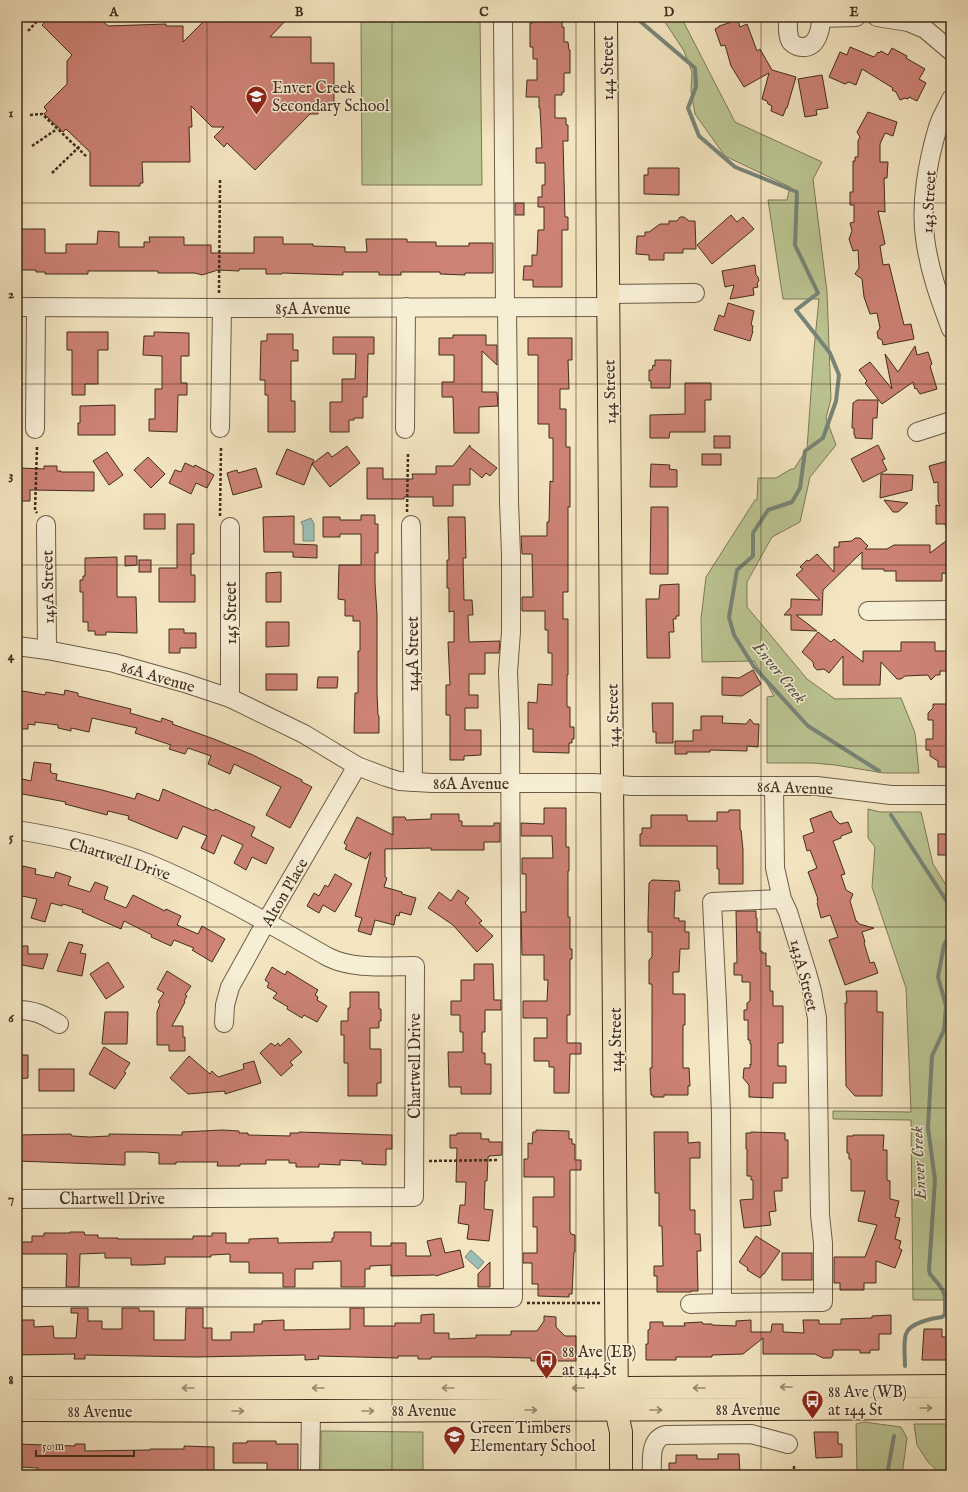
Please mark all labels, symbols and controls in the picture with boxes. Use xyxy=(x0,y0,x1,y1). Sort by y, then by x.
text: A xyxy=(109,4,120,21)
text: B xyxy=(295,4,304,21)
text: C xyxy=(479,4,489,21)
text: D xyxy=(664,4,675,21)
text: E xyxy=(849,4,859,21)
street label: 144 Street xyxy=(599,35,619,100)
place label: Enver Creek Secondary School xyxy=(272,79,390,117)
school or university icon: Enver Creek Secondary School xyxy=(244,83,270,116)
text: 1 xyxy=(9,105,14,122)
street label: 143 Street xyxy=(918,170,942,234)
text: 2 xyxy=(8,286,14,303)
street label: 85A Avenue xyxy=(275,300,351,320)
street label: 144 Street xyxy=(600,359,622,425)
text: 3 xyxy=(9,467,14,484)
street label: 145A Street xyxy=(38,549,60,624)
street label: 145 Street xyxy=(222,581,242,644)
street label: 144A Street xyxy=(404,616,424,692)
water label: Enver Creek xyxy=(747,637,810,709)
text: 4 xyxy=(8,648,15,665)
street label: 86A Avenue xyxy=(118,658,197,698)
street label: 144 Street xyxy=(603,683,625,749)
street label: 86A Avenue xyxy=(433,775,509,795)
street label: 86A Avenue xyxy=(756,778,833,800)
text: 5 xyxy=(9,829,14,846)
street label: Chartwell Drive xyxy=(66,834,173,886)
street label: Alton Place xyxy=(258,855,313,932)
street label: 143A Street xyxy=(784,937,822,1014)
street label: 144 Street xyxy=(607,1007,627,1072)
text: 6 xyxy=(8,1010,14,1027)
street label: Chartwell Drive xyxy=(406,1013,426,1119)
water label: Enver Creek xyxy=(907,1125,932,1202)
street label: Chartwell Drive xyxy=(59,1190,165,1210)
text: 7 xyxy=(8,1191,14,1208)
place label: 88 Ave (EB) at 144 St xyxy=(562,1343,636,1381)
bus stop icon: 88 Ave (EB) at 144 St xyxy=(534,1347,560,1380)
text: 8 xyxy=(8,1372,14,1389)
place label: 88 Ave (WB) at 144 St xyxy=(828,1383,907,1421)
one-way arrow xyxy=(182,1384,195,1392)
one-way arrow xyxy=(312,1384,325,1392)
one-way arrow xyxy=(442,1384,455,1392)
one-way arrow xyxy=(572,1384,585,1392)
one-way arrow xyxy=(693,1384,706,1392)
one-way arrow xyxy=(780,1384,793,1391)
bus stop icon: 88 Ave (WB) at 144 St xyxy=(800,1387,826,1420)
street label: 88 Avenue xyxy=(716,1401,780,1421)
street label: 88 Avenue xyxy=(392,1402,456,1422)
street label: 88 Avenue xyxy=(68,1403,132,1423)
one-way arrow xyxy=(919,1404,932,1412)
one-way arrow xyxy=(524,1406,537,1414)
one-way arrow xyxy=(649,1406,662,1413)
one-way arrow xyxy=(231,1407,244,1415)
one-way arrow xyxy=(361,1407,374,1415)
place label: Green Timbers Elementary School xyxy=(470,1419,596,1457)
school or university icon: Green Timbers Elementary School xyxy=(442,1423,468,1456)
scale bar xyxy=(36,1432,134,1458)
text: 50 m xyxy=(42,1439,64,1454)

